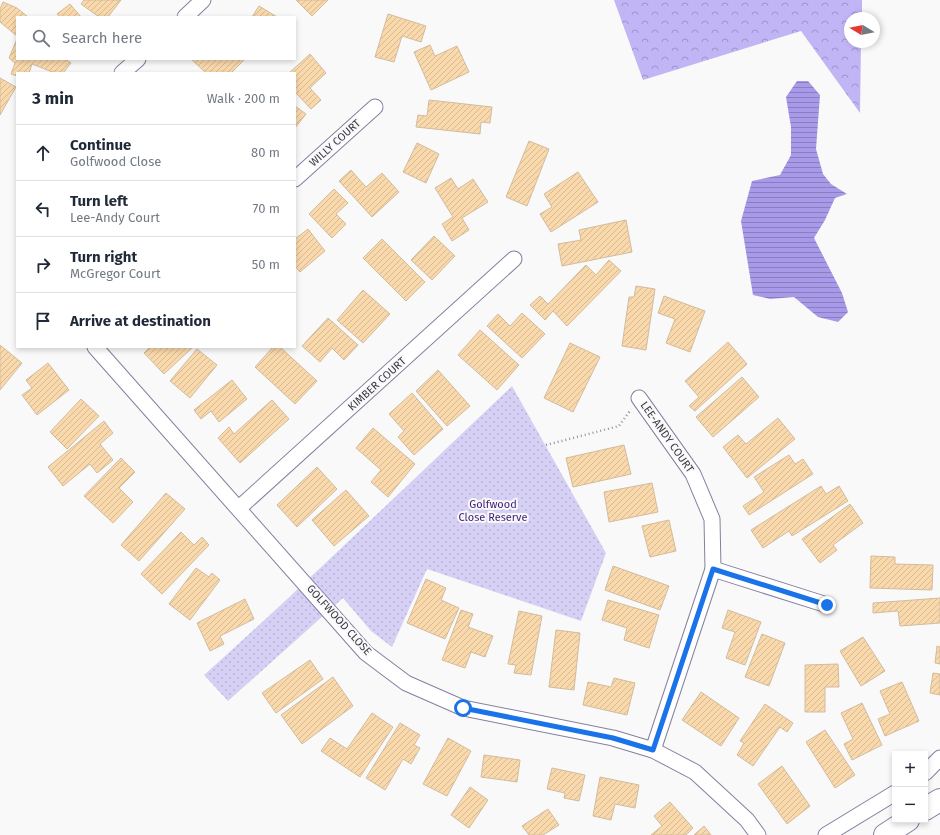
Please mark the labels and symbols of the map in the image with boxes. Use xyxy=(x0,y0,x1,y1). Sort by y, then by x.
north arrow xyxy=(844,12,880,48)
street label: WILLY COURT xyxy=(307,116,363,169)
street label: KIMBER COURT xyxy=(345,354,409,413)
street label: LEE-ANDY COURT xyxy=(638,399,697,475)
park label: Golfwood Close Reserve xyxy=(459,498,527,524)
street label: GOLFWOOD CLOSE xyxy=(304,582,374,658)
route end xyxy=(818,596,836,614)
route start xyxy=(454,699,472,717)

